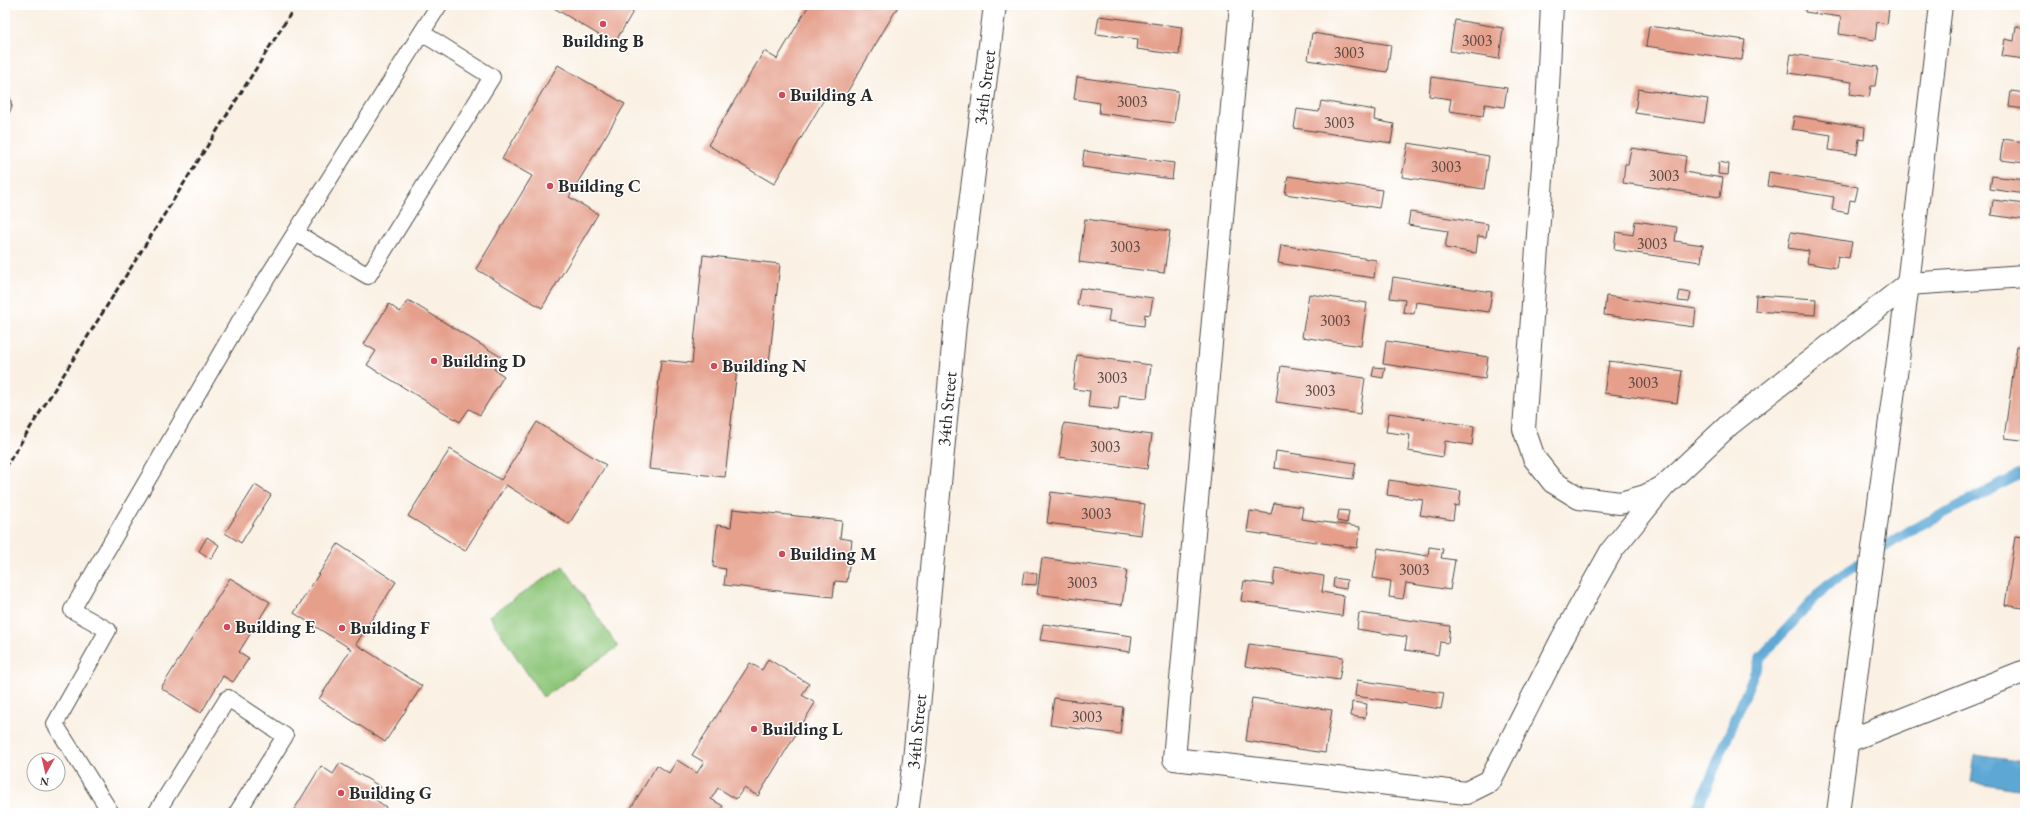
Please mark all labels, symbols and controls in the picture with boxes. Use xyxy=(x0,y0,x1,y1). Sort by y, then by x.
marker: Building B xyxy=(598,19,608,29)
place label: Building B xyxy=(562,29,644,52)
house number: 3003 xyxy=(1462,30,1493,51)
house number: 3003 xyxy=(1334,42,1365,63)
street label: 34th Street xyxy=(968,48,1000,126)
place label: Building A xyxy=(790,83,874,106)
marker: Building A xyxy=(777,90,787,100)
house number: 3003 xyxy=(1117,91,1148,112)
house number: 3003 xyxy=(1324,112,1355,133)
house number: 3003 xyxy=(1431,156,1462,177)
house number: 3003 xyxy=(1649,165,1680,186)
place label: Building C xyxy=(558,174,641,197)
marker: Building C xyxy=(545,181,555,191)
house number: 3003 xyxy=(1637,233,1668,254)
house number: 3003 xyxy=(1110,236,1141,257)
house number: 3003 xyxy=(1320,310,1351,331)
place label: Building D xyxy=(442,349,526,372)
place label: Building N xyxy=(722,354,807,377)
marker: Building D xyxy=(429,356,439,366)
marker: Building N xyxy=(709,361,719,371)
house number: 3003 xyxy=(1097,367,1128,388)
street label: 34th Street xyxy=(932,370,962,448)
house number: 3003 xyxy=(1628,372,1659,393)
house number: 3003 xyxy=(1305,380,1336,401)
house number: 3003 xyxy=(1090,436,1121,457)
house number: 3003 xyxy=(1081,503,1112,524)
place label: Building M xyxy=(790,542,877,565)
marker: Building M xyxy=(777,549,787,559)
house number: 3003 xyxy=(1399,559,1430,580)
house number: 3003 xyxy=(1067,572,1098,593)
place label: Building E xyxy=(235,615,316,638)
place label: Building F xyxy=(350,616,430,639)
marker: Building E xyxy=(222,622,232,632)
marker: Building F xyxy=(337,623,347,633)
street label: 34th Street xyxy=(901,693,931,771)
house number: 3003 xyxy=(1072,706,1103,727)
place label: Building L xyxy=(762,717,843,740)
marker: Building L xyxy=(749,724,759,734)
north arrow xyxy=(26,752,66,792)
text: N xyxy=(39,774,50,789)
place label: Building G xyxy=(349,781,432,804)
marker: Building G xyxy=(336,788,346,798)

